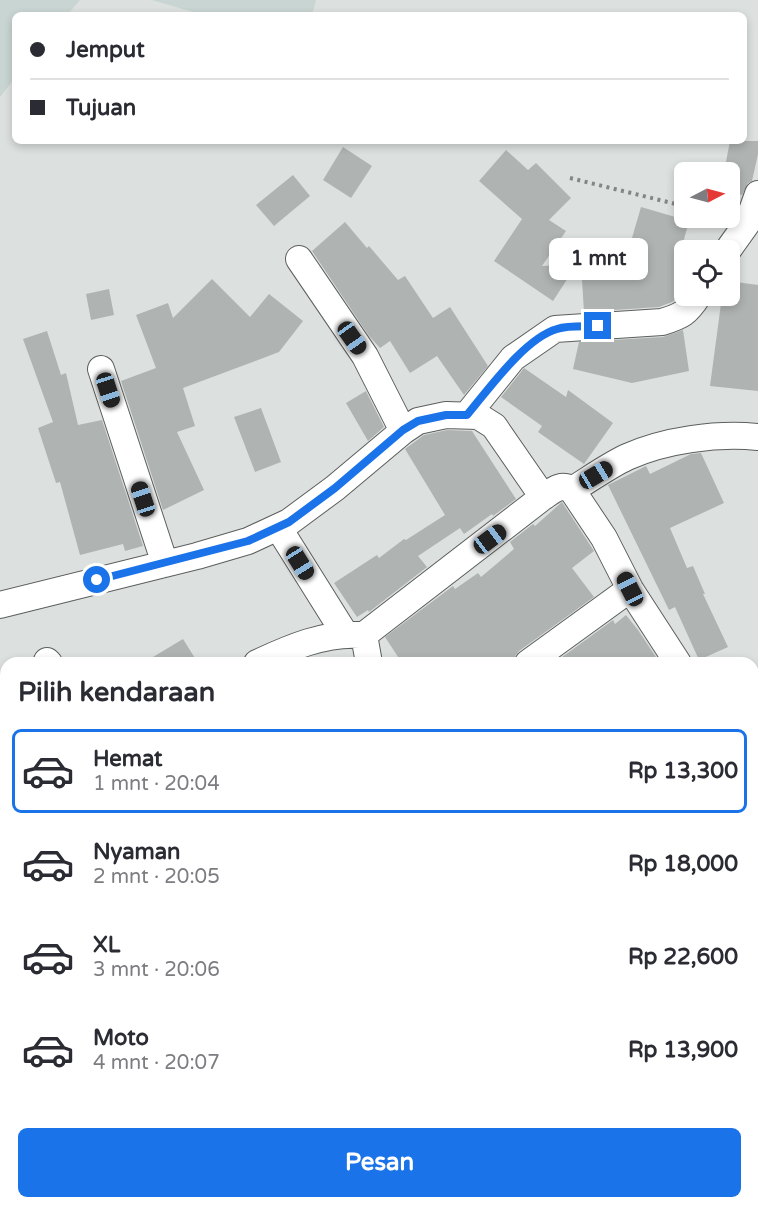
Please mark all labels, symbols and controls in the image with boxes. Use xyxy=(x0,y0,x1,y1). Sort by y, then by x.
text: Jemput xyxy=(66,37,145,63)
text: Tujuan xyxy=(66,95,136,121)
north arrow xyxy=(674,162,740,228)
map controls xyxy=(674,162,740,306)
callout: 1 mnt xyxy=(548,239,648,281)
button: locate xyxy=(674,240,740,306)
text: 1 mnt xyxy=(571,247,626,271)
route end xyxy=(584,312,611,339)
car xyxy=(334,318,370,358)
car xyxy=(94,370,122,410)
car xyxy=(576,458,616,492)
car xyxy=(129,479,157,519)
car xyxy=(470,521,510,557)
car xyxy=(283,543,317,583)
route start xyxy=(83,566,110,593)
car xyxy=(614,569,646,609)
text: Pilih kendaraan xyxy=(18,676,215,709)
icon: car xyxy=(21,744,75,798)
text: Hemat xyxy=(93,746,162,772)
text: Rp 13,300 xyxy=(628,758,738,784)
text: 1 mnt · 20:04 xyxy=(93,772,220,796)
icon: car xyxy=(21,837,75,891)
text: Nyaman xyxy=(93,839,180,865)
text: Rp 18,000 xyxy=(628,851,738,877)
text: 2 mnt · 20:05 xyxy=(93,865,220,889)
icon: car xyxy=(21,930,75,984)
text: XL xyxy=(93,932,120,958)
text: Rp 22,600 xyxy=(628,944,738,970)
text: 3 mnt · 20:06 xyxy=(93,958,220,982)
icon: car xyxy=(21,1023,75,1077)
text: Moto xyxy=(93,1025,149,1051)
text: Rp 13,900 xyxy=(628,1037,738,1063)
text: 4 mnt · 20:07 xyxy=(93,1051,220,1075)
button: Pesan xyxy=(18,1128,741,1197)

